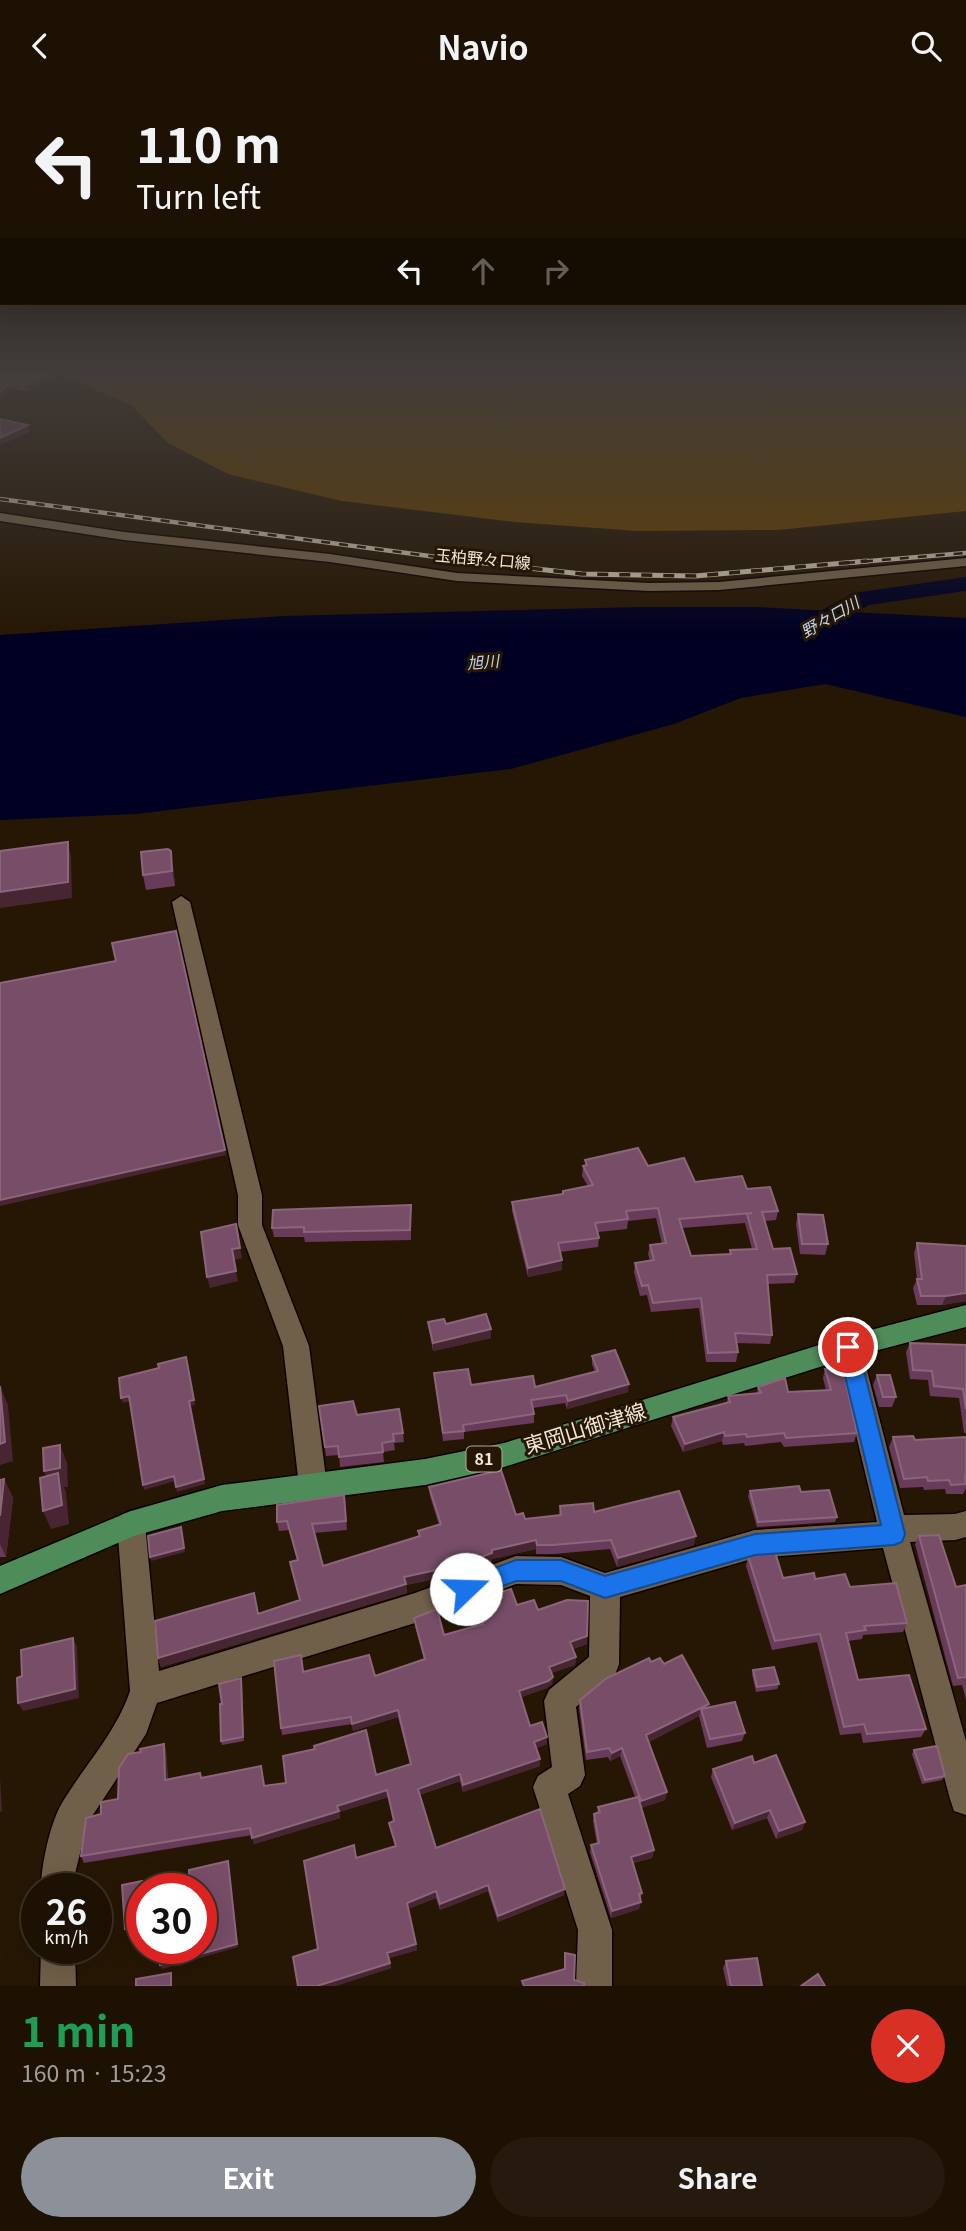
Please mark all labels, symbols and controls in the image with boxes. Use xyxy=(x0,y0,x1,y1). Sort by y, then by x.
text: Navio xyxy=(437,23,529,69)
icon: back xyxy=(21,27,59,65)
icon: search xyxy=(907,27,945,65)
text: 110 m xyxy=(136,106,281,177)
icon: left xyxy=(21,119,112,210)
text: Turn left xyxy=(136,172,261,218)
icon: left xyxy=(391,252,429,290)
icon: ahead xyxy=(464,252,502,290)
icon: right xyxy=(537,252,575,290)
street label: 玉柏野々口線 xyxy=(434,542,532,574)
water label: 野々口川 xyxy=(796,589,865,643)
water label: 旭川 xyxy=(466,647,502,674)
pin xyxy=(818,1317,878,1377)
icon: arrive xyxy=(829,1328,867,1366)
street label: 東岡山御津線 xyxy=(520,1394,649,1460)
road number: 81 xyxy=(466,1447,502,1471)
position arrow xyxy=(429,1552,503,1626)
speed limit sign: 30 xyxy=(126,1873,217,1964)
text: 26 xyxy=(46,1884,87,1935)
text: km/h xyxy=(44,1923,89,1949)
text: 1 min xyxy=(21,1998,136,2059)
button: close xyxy=(871,2009,945,2083)
text: 160 m · 15:23 xyxy=(21,2055,166,2089)
button: Exit xyxy=(21,2137,476,2217)
button: Share xyxy=(490,2137,945,2217)

